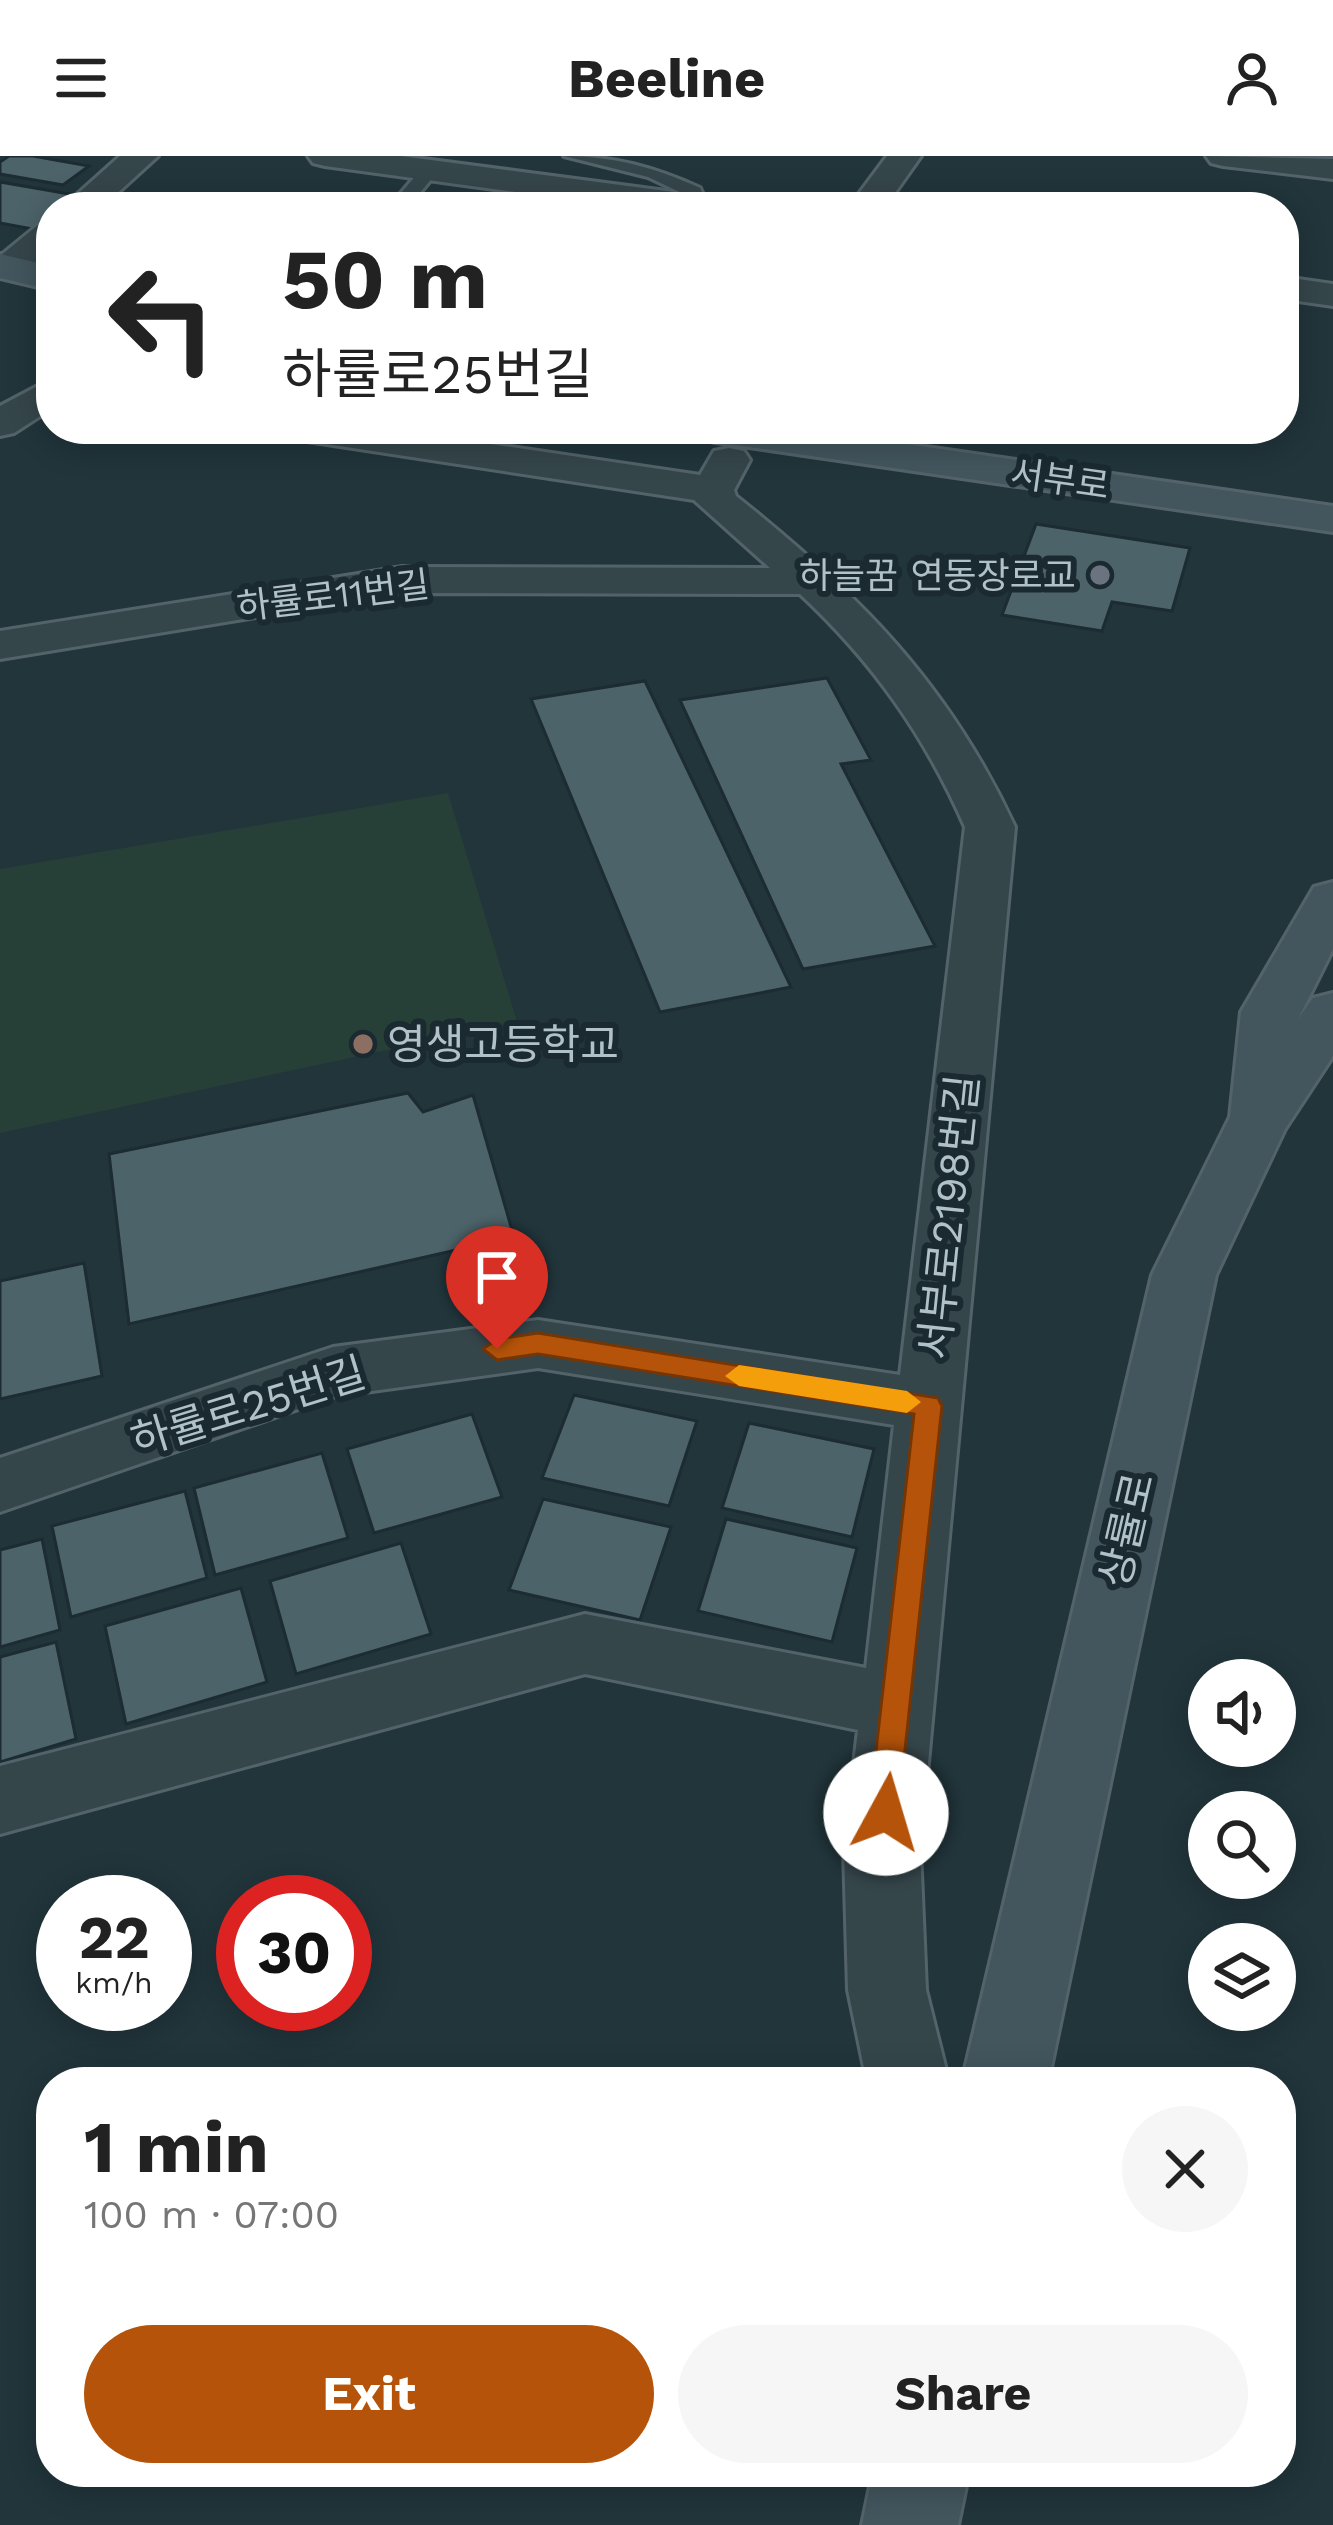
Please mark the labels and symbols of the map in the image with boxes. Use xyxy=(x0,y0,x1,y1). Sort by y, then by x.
street label: 서부로 xyxy=(1008,452,1112,508)
place label: 하늘꿈 연동장로교 xyxy=(799,555,1076,597)
marker: 하늘꿈 연동장로교 xyxy=(1087,562,1113,588)
street label: 하률로11번길 xyxy=(234,563,432,629)
place label: 영생고등학교 xyxy=(387,1020,619,1069)
marker: 영생고등학교 xyxy=(350,1031,376,1057)
street label: 서부로2198번길 xyxy=(909,1072,988,1362)
pin xyxy=(446,1226,548,1349)
street label: 하률로25번길 xyxy=(125,1348,371,1465)
street label: 상률로 xyxy=(1090,1468,1163,1592)
position arrow xyxy=(823,1750,949,1876)
speed limit sign: 30 xyxy=(216,1875,372,2031)

